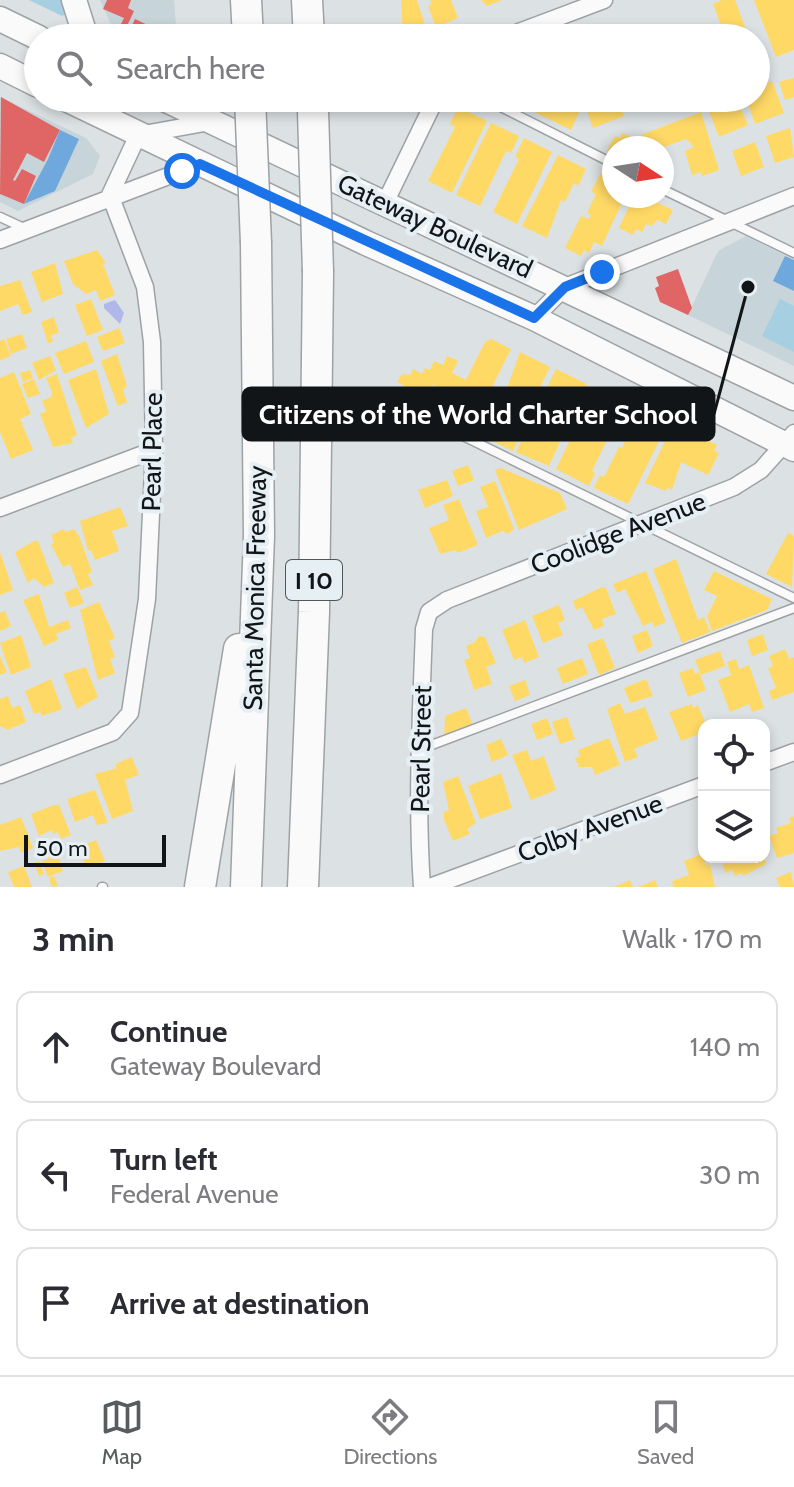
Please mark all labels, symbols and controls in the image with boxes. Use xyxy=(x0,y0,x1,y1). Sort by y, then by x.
search box xyxy=(24,24,770,112)
icon: search xyxy=(52,46,96,90)
text: Search here xyxy=(116,50,265,87)
north arrow xyxy=(602,136,674,208)
route start xyxy=(164,153,200,189)
street label: Gateway Boulevard xyxy=(332,167,538,285)
route end xyxy=(584,254,620,290)
callout: Citizens of the World Charter School xyxy=(243,388,714,440)
street label: Pearl Place xyxy=(135,392,169,512)
text: Citizens of the World Charter School xyxy=(259,397,697,431)
street label: Santa Monica Freeway xyxy=(237,465,273,711)
street label: Coolidge Avenue xyxy=(526,485,710,581)
road number: I 10 xyxy=(286,560,342,600)
street label: Pearl Street xyxy=(404,685,438,813)
map controls xyxy=(698,719,770,863)
button: locate xyxy=(698,719,770,791)
street label: Colby Avenue xyxy=(513,787,667,869)
button: layers xyxy=(698,791,770,863)
scale bar xyxy=(24,831,166,867)
text: 50 m xyxy=(36,835,88,862)
text: 3 min xyxy=(32,918,114,960)
text: Walk · 170 m xyxy=(622,923,762,955)
text: Continue xyxy=(110,1013,227,1050)
icon: ahead xyxy=(34,1025,78,1069)
text: 140 m xyxy=(690,1031,760,1063)
text: Gateway Boulevard xyxy=(110,1050,321,1082)
text: Turn left xyxy=(110,1141,218,1178)
icon: left xyxy=(34,1153,78,1197)
text: 30 m xyxy=(699,1159,760,1191)
text: Federal Avenue xyxy=(110,1178,278,1210)
icon: arrive xyxy=(34,1281,78,1325)
text: Arrive at destination xyxy=(110,1285,370,1322)
tab: Map xyxy=(100,1395,144,1470)
tab: Directions xyxy=(343,1395,437,1470)
tab: Saved xyxy=(637,1395,694,1470)

